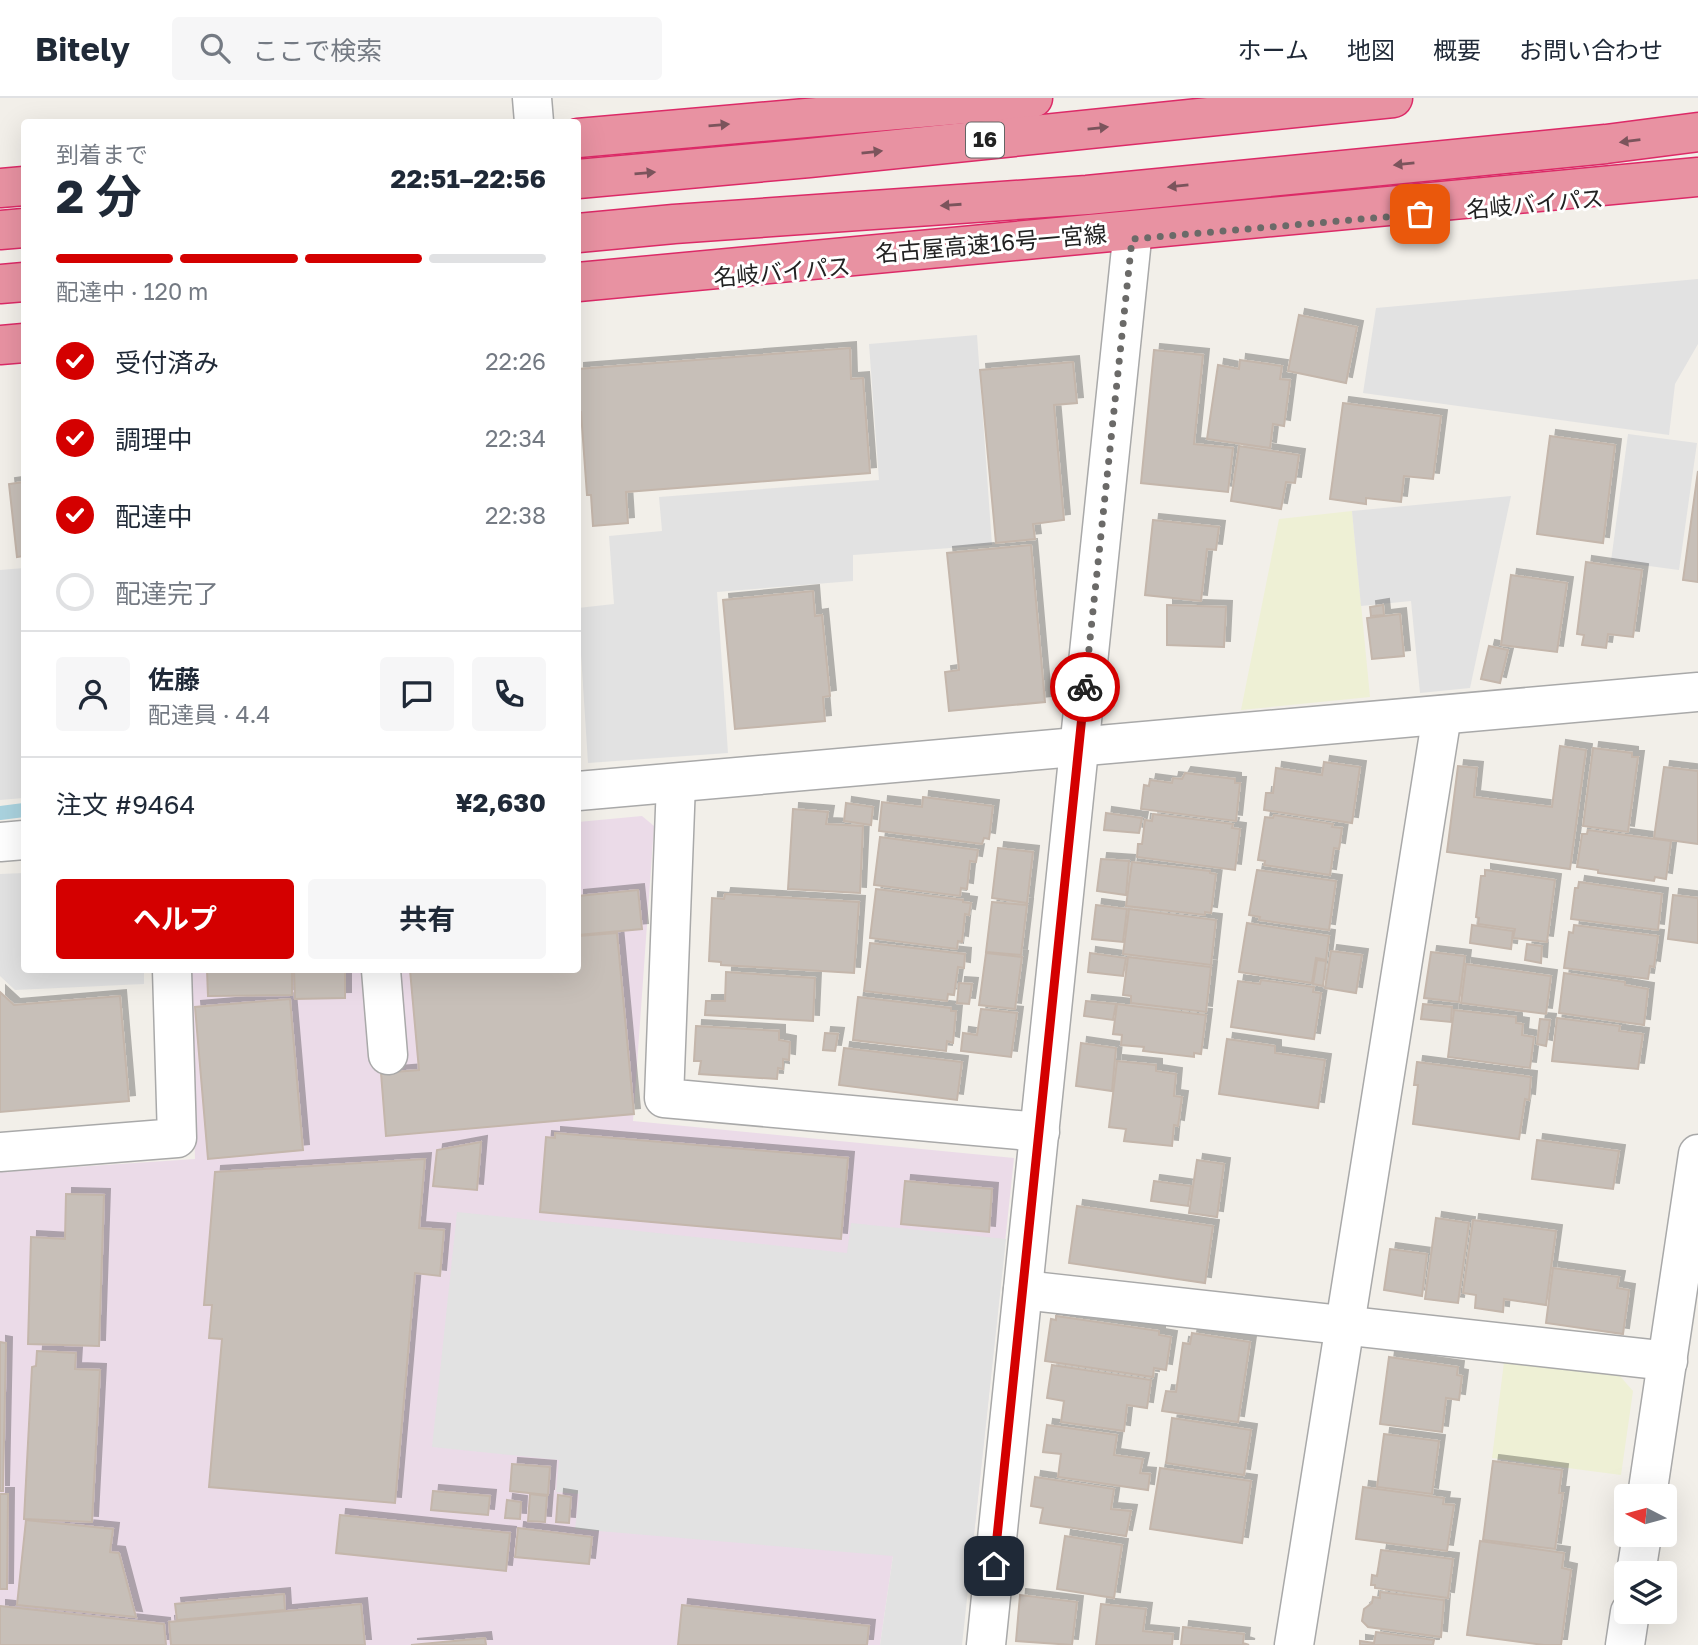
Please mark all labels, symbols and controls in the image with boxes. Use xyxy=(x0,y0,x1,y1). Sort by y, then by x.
search box xyxy=(172,17,662,80)
text: Bitely xyxy=(35,29,130,68)
icon: search xyxy=(196,29,234,67)
text: ここで検索 xyxy=(252,35,382,66)
text: ホーム xyxy=(1238,35,1309,64)
text: 地図 xyxy=(1347,35,1395,64)
text: 概要 xyxy=(1433,35,1481,64)
text: お問い合わせ xyxy=(1519,35,1663,64)
one-way arrow xyxy=(708,119,730,130)
road number: 16 xyxy=(966,122,1004,158)
one-way arrow xyxy=(1087,123,1109,134)
one-way arrow xyxy=(1619,135,1641,146)
text: 到着まで xyxy=(56,140,148,168)
one-way arrow xyxy=(861,146,883,157)
one-way arrow xyxy=(1393,158,1415,169)
text: 22:51–22:56 xyxy=(391,163,546,194)
one-way arrow xyxy=(635,167,657,178)
text: 2 分 xyxy=(56,168,142,223)
one-way arrow xyxy=(1166,181,1188,192)
street label: 名岐バイパス xyxy=(1465,183,1605,223)
pin xyxy=(1390,184,1450,244)
icon: bag xyxy=(1401,195,1439,233)
one-way arrow xyxy=(940,200,962,211)
street label: 名古屋高速16号一宮線 xyxy=(874,219,1108,267)
street label: 名岐バイパス xyxy=(712,251,852,291)
text: 配達中 · 120 m xyxy=(56,277,208,305)
icon: check xyxy=(56,342,94,380)
text: 受付済み xyxy=(115,347,219,378)
text: 22:26 xyxy=(485,347,546,375)
icon: check xyxy=(56,419,94,457)
text: 調理中 xyxy=(115,424,193,455)
text: 22:34 xyxy=(485,424,546,452)
icon: check xyxy=(56,496,94,534)
text: 配達中 xyxy=(115,501,193,532)
text: 22:38 xyxy=(485,501,546,529)
text: 配達完了 xyxy=(115,578,219,609)
courier xyxy=(1050,652,1120,722)
button: person xyxy=(56,657,130,731)
button: chat xyxy=(380,657,454,731)
button: phone xyxy=(472,657,546,731)
text: 佐藤 xyxy=(148,664,200,695)
icon: bike xyxy=(1066,668,1104,706)
text: 配達員 · 4.4 xyxy=(148,700,270,728)
text: ¥2,630 xyxy=(455,787,546,818)
text: 注文 #9464 xyxy=(56,789,195,820)
button: ヘルプ xyxy=(56,879,294,959)
button: 共有 xyxy=(308,879,546,959)
north arrow xyxy=(1614,1484,1676,1547)
map controls xyxy=(1614,1484,1677,1624)
pin xyxy=(964,1536,1024,1596)
icon: home xyxy=(975,1547,1013,1585)
button: layers xyxy=(1614,1561,1677,1624)

